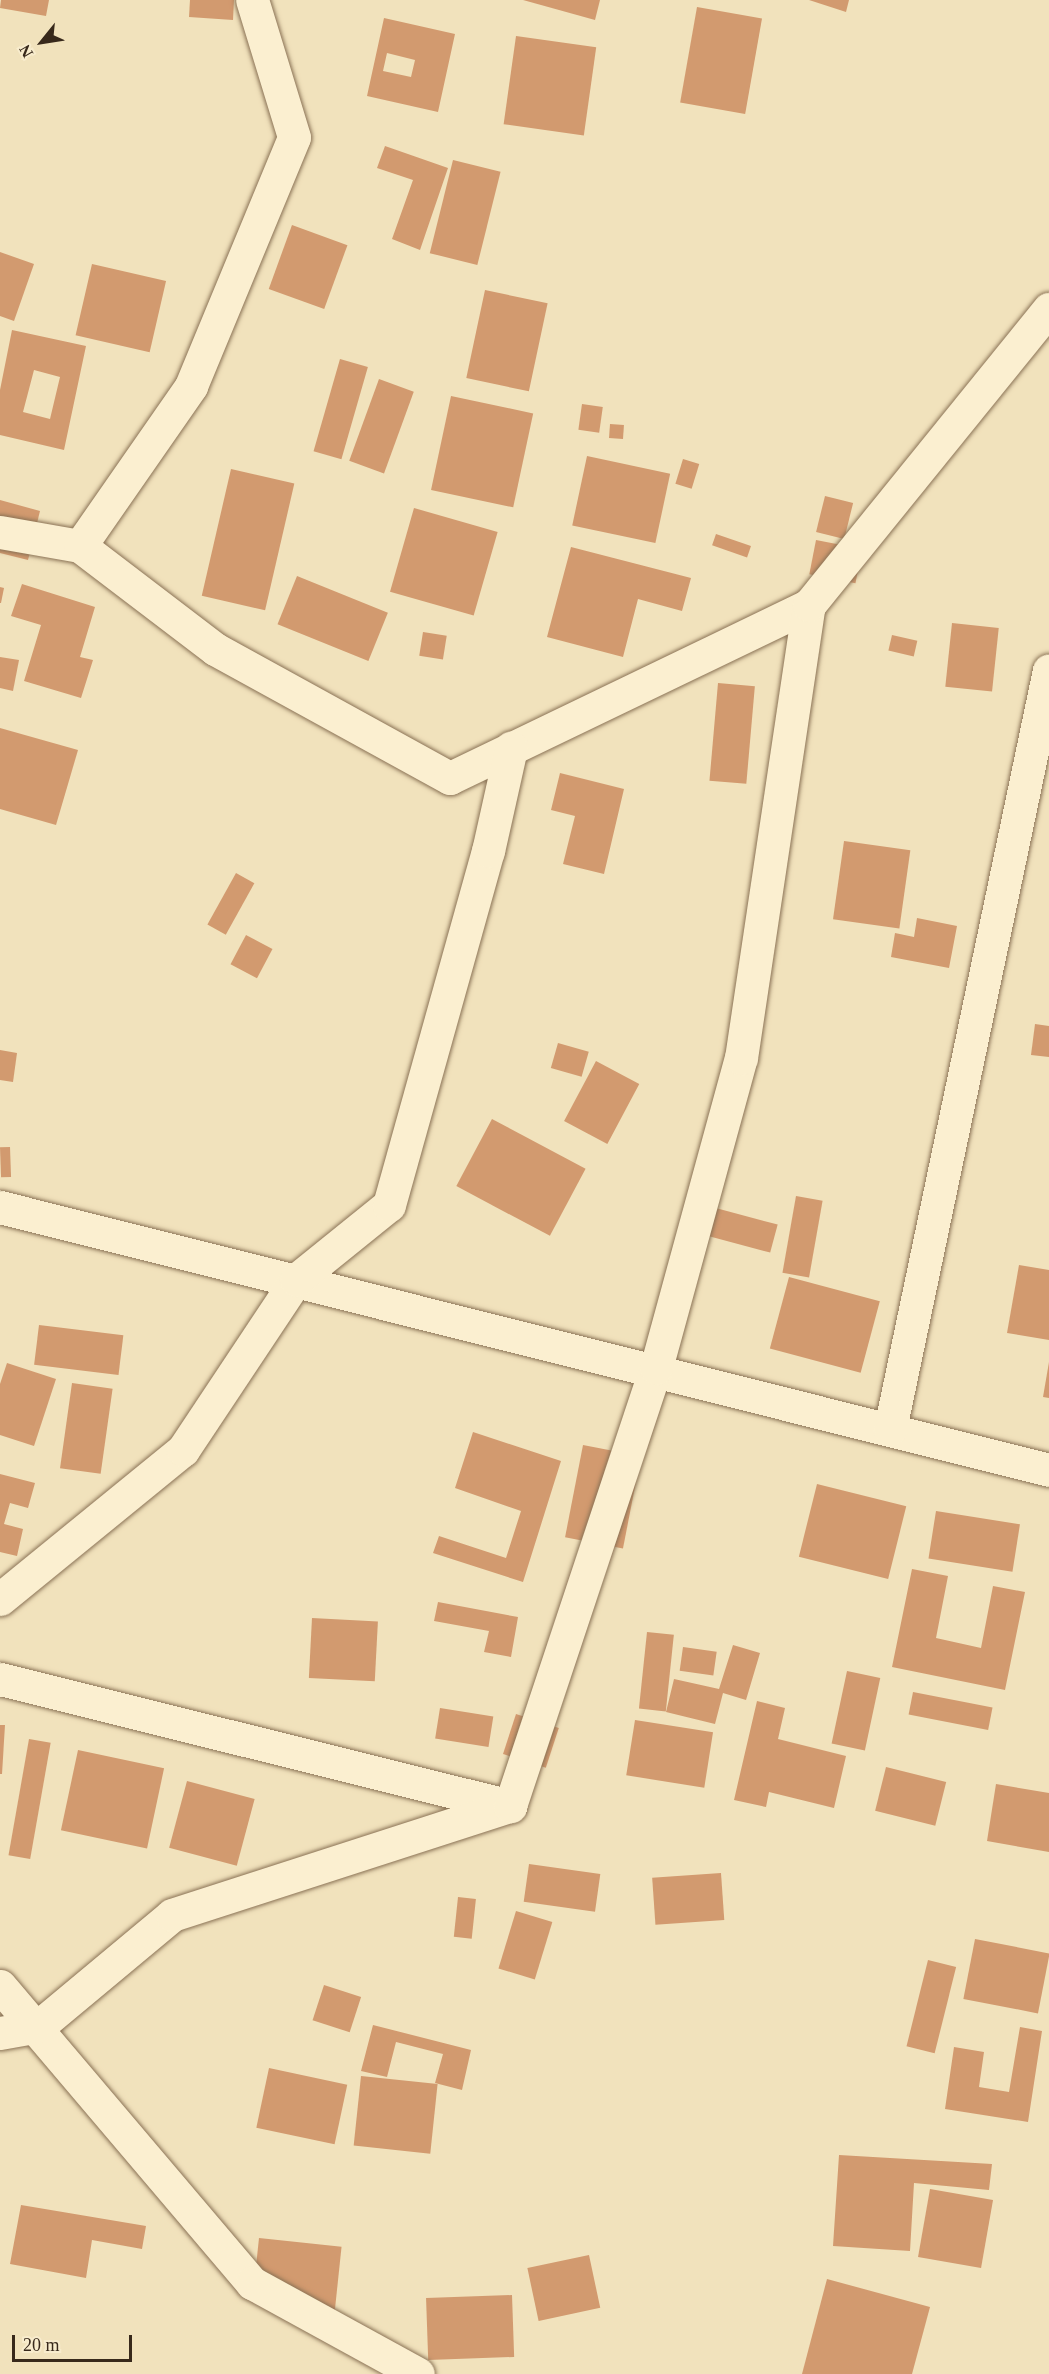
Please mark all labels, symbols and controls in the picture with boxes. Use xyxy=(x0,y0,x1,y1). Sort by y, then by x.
north arrow xyxy=(12,12,72,72)
text: N xyxy=(16,42,36,61)
scale bar xyxy=(15,2323,135,2361)
text: 20 m xyxy=(23,2335,60,2355)

